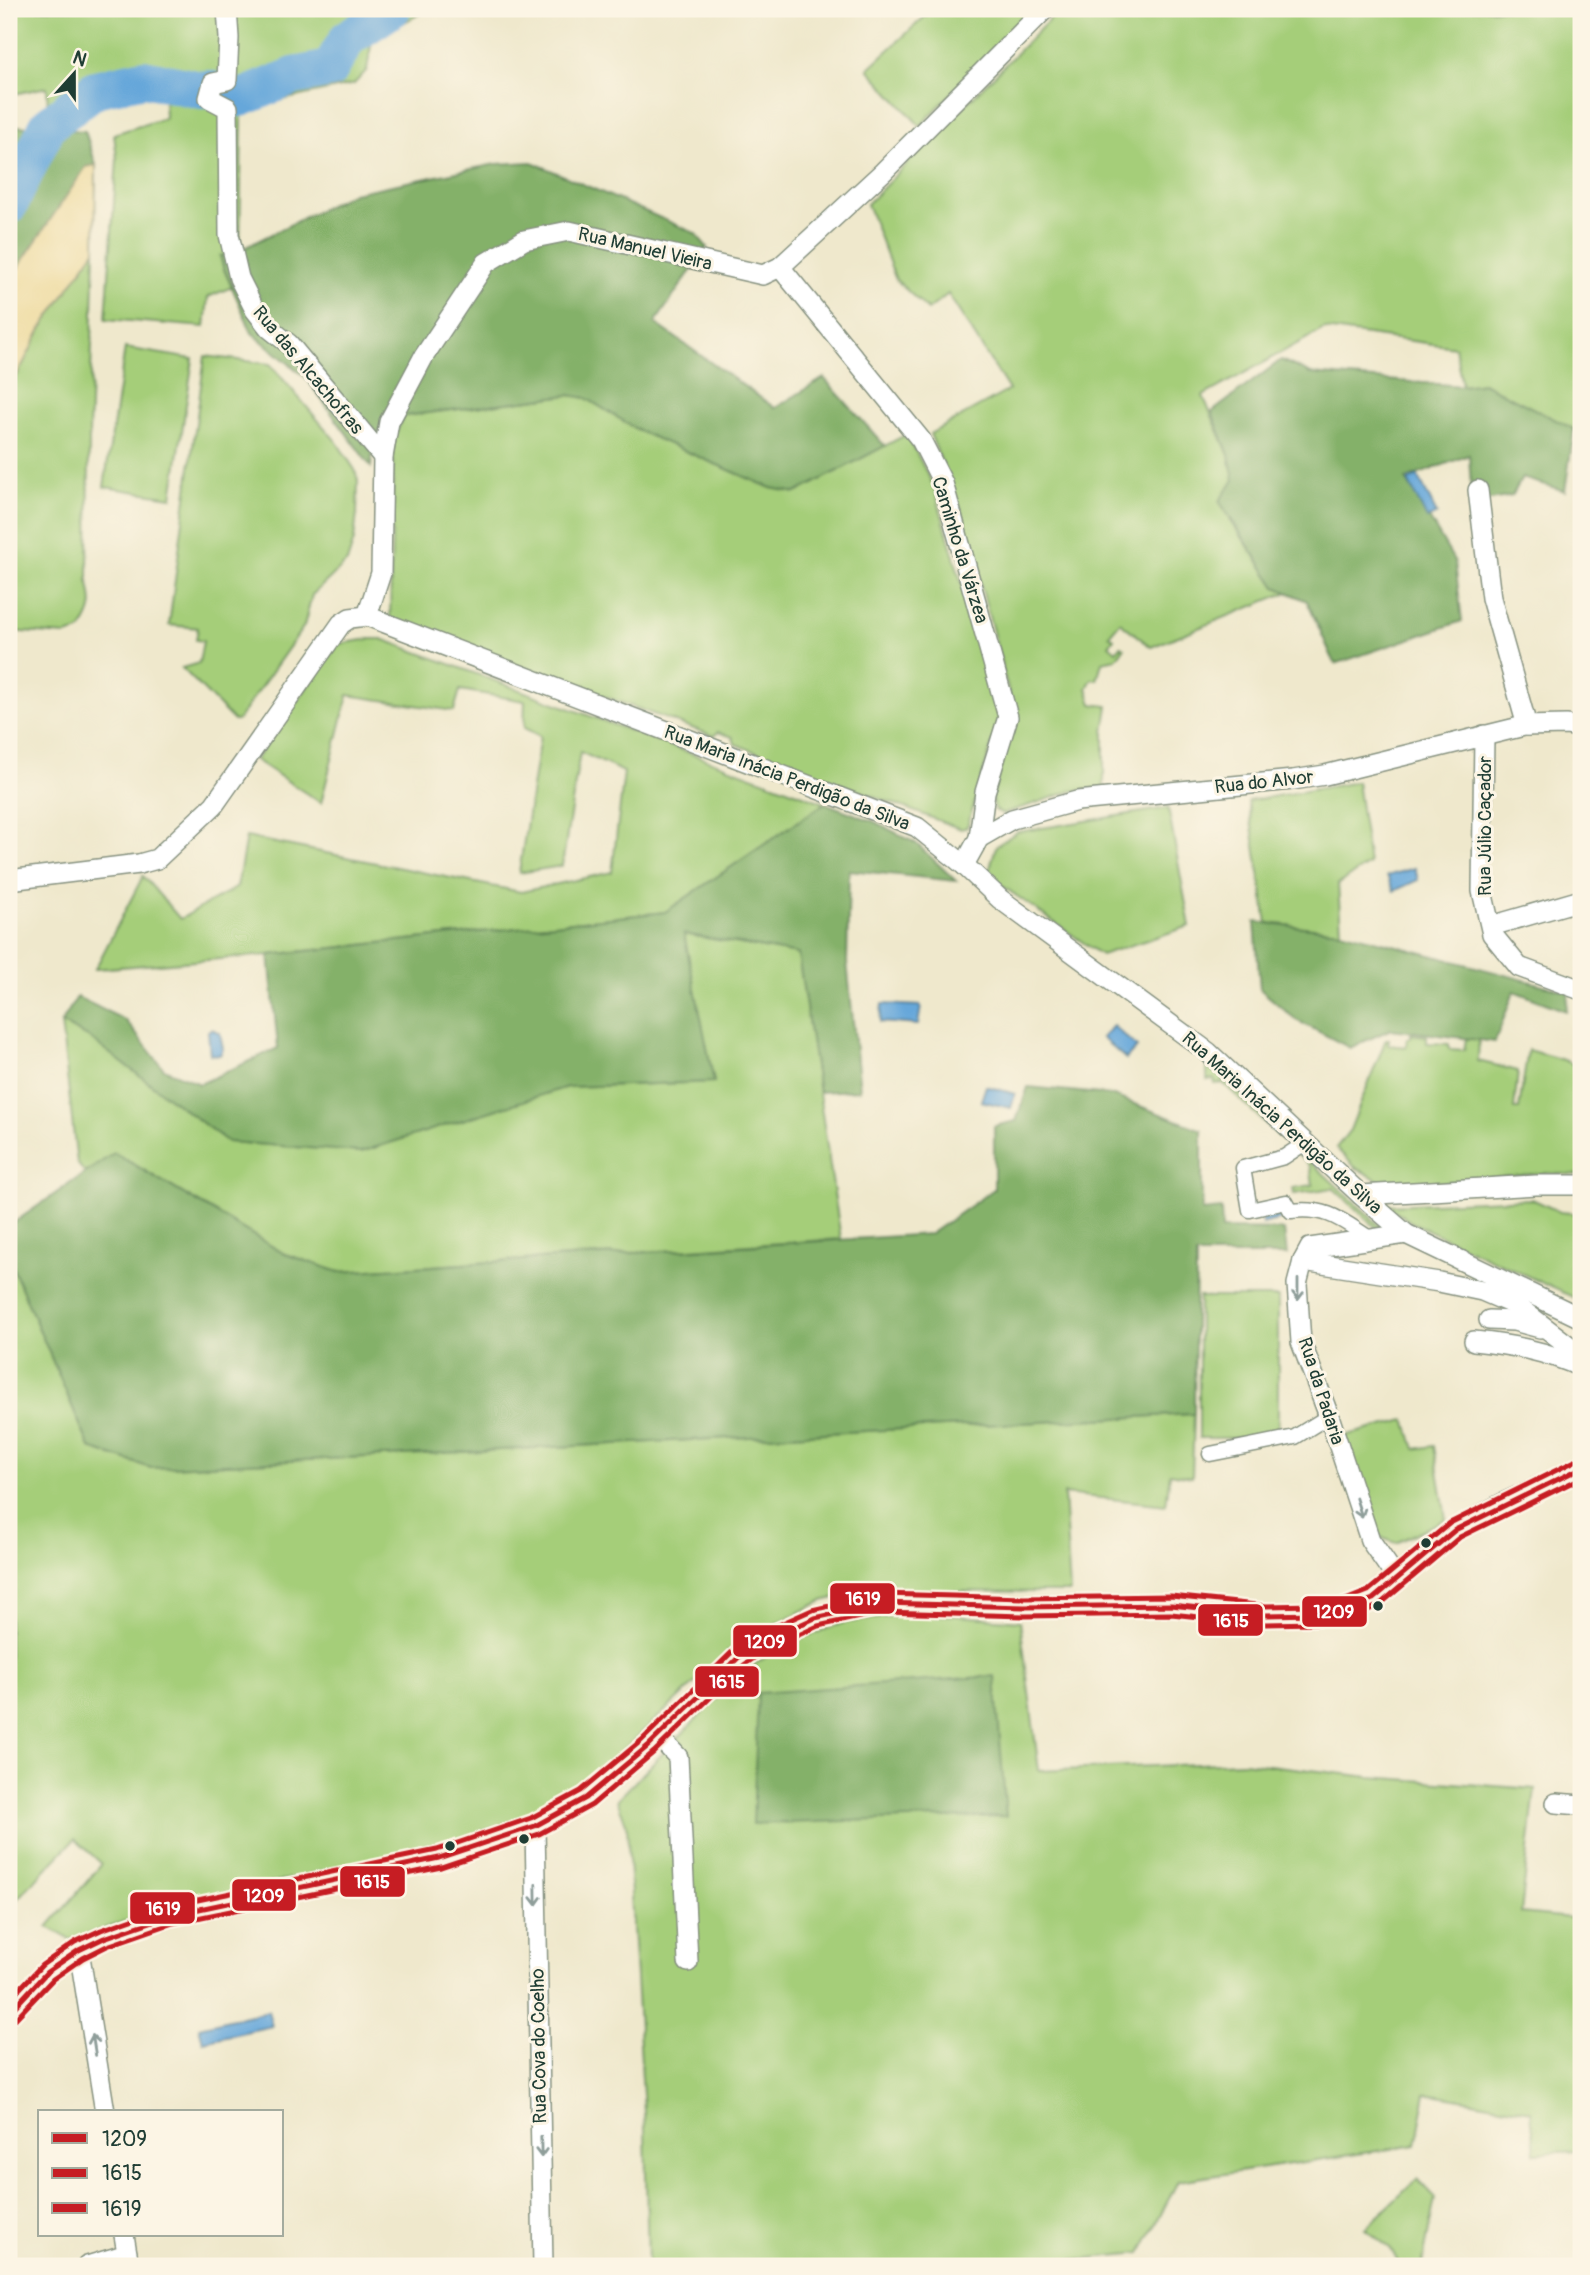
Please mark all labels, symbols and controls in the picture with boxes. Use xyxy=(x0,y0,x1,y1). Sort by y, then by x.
north arrow xyxy=(38,38,108,108)
text: N xyxy=(69,46,90,73)
street label: Rua Manuel Vieira xyxy=(576,222,715,276)
street label: Rua das Alcachofras xyxy=(247,301,369,439)
street label: Caminho da Várzea xyxy=(926,474,994,626)
street label: Rua Maria Inácia Perdigão da Silva xyxy=(661,720,913,836)
street label: Rua Júlio Caçador xyxy=(1473,756,1497,896)
street label: Rua do Alvor xyxy=(1213,765,1315,799)
street label: Rua Maria Inácia Perdigão da Silva xyxy=(1177,1027,1387,1219)
one-way arrow xyxy=(1291,1279,1305,1302)
street label: Rua da Padaria xyxy=(1292,1334,1350,1448)
one-way arrow xyxy=(1354,1496,1367,1518)
unlabelled marker xyxy=(1419,1536,1433,1550)
line badge: 1619 xyxy=(829,1582,896,1615)
text: 1619 xyxy=(845,1587,881,1611)
line badge: 1209 xyxy=(1301,1595,1368,1628)
unlabelled marker xyxy=(1371,1599,1385,1613)
text: 1209 xyxy=(1314,1600,1355,1624)
line badge: 1615 xyxy=(1197,1603,1264,1637)
text: 1615 xyxy=(1213,1609,1249,1633)
line badge: 1209 xyxy=(732,1624,798,1658)
text: 1209 xyxy=(745,1630,786,1654)
line badge: 1615 xyxy=(694,1665,760,1698)
text: 1615 xyxy=(709,1670,745,1694)
unlabelled marker xyxy=(517,1832,531,1846)
unlabelled marker xyxy=(443,1839,457,1853)
line badge: 1615 xyxy=(339,1865,406,1898)
text: 1615 xyxy=(354,1870,390,1894)
line badge: 1209 xyxy=(231,1878,297,1912)
one-way arrow xyxy=(529,1883,543,1906)
text: 1209 xyxy=(244,1884,285,1908)
line badge: 1619 xyxy=(129,1891,196,1925)
text: 1619 xyxy=(145,1897,181,1921)
street label: Rua Cova do Coelho xyxy=(526,1968,552,2124)
one-way arrow xyxy=(87,2034,100,2057)
legend xyxy=(38,2110,284,2236)
text: 1209 xyxy=(102,2126,147,2153)
one-way arrow xyxy=(534,2135,547,2158)
text: 1615 xyxy=(102,2160,142,2187)
text: 1619 xyxy=(102,2196,141,2223)

